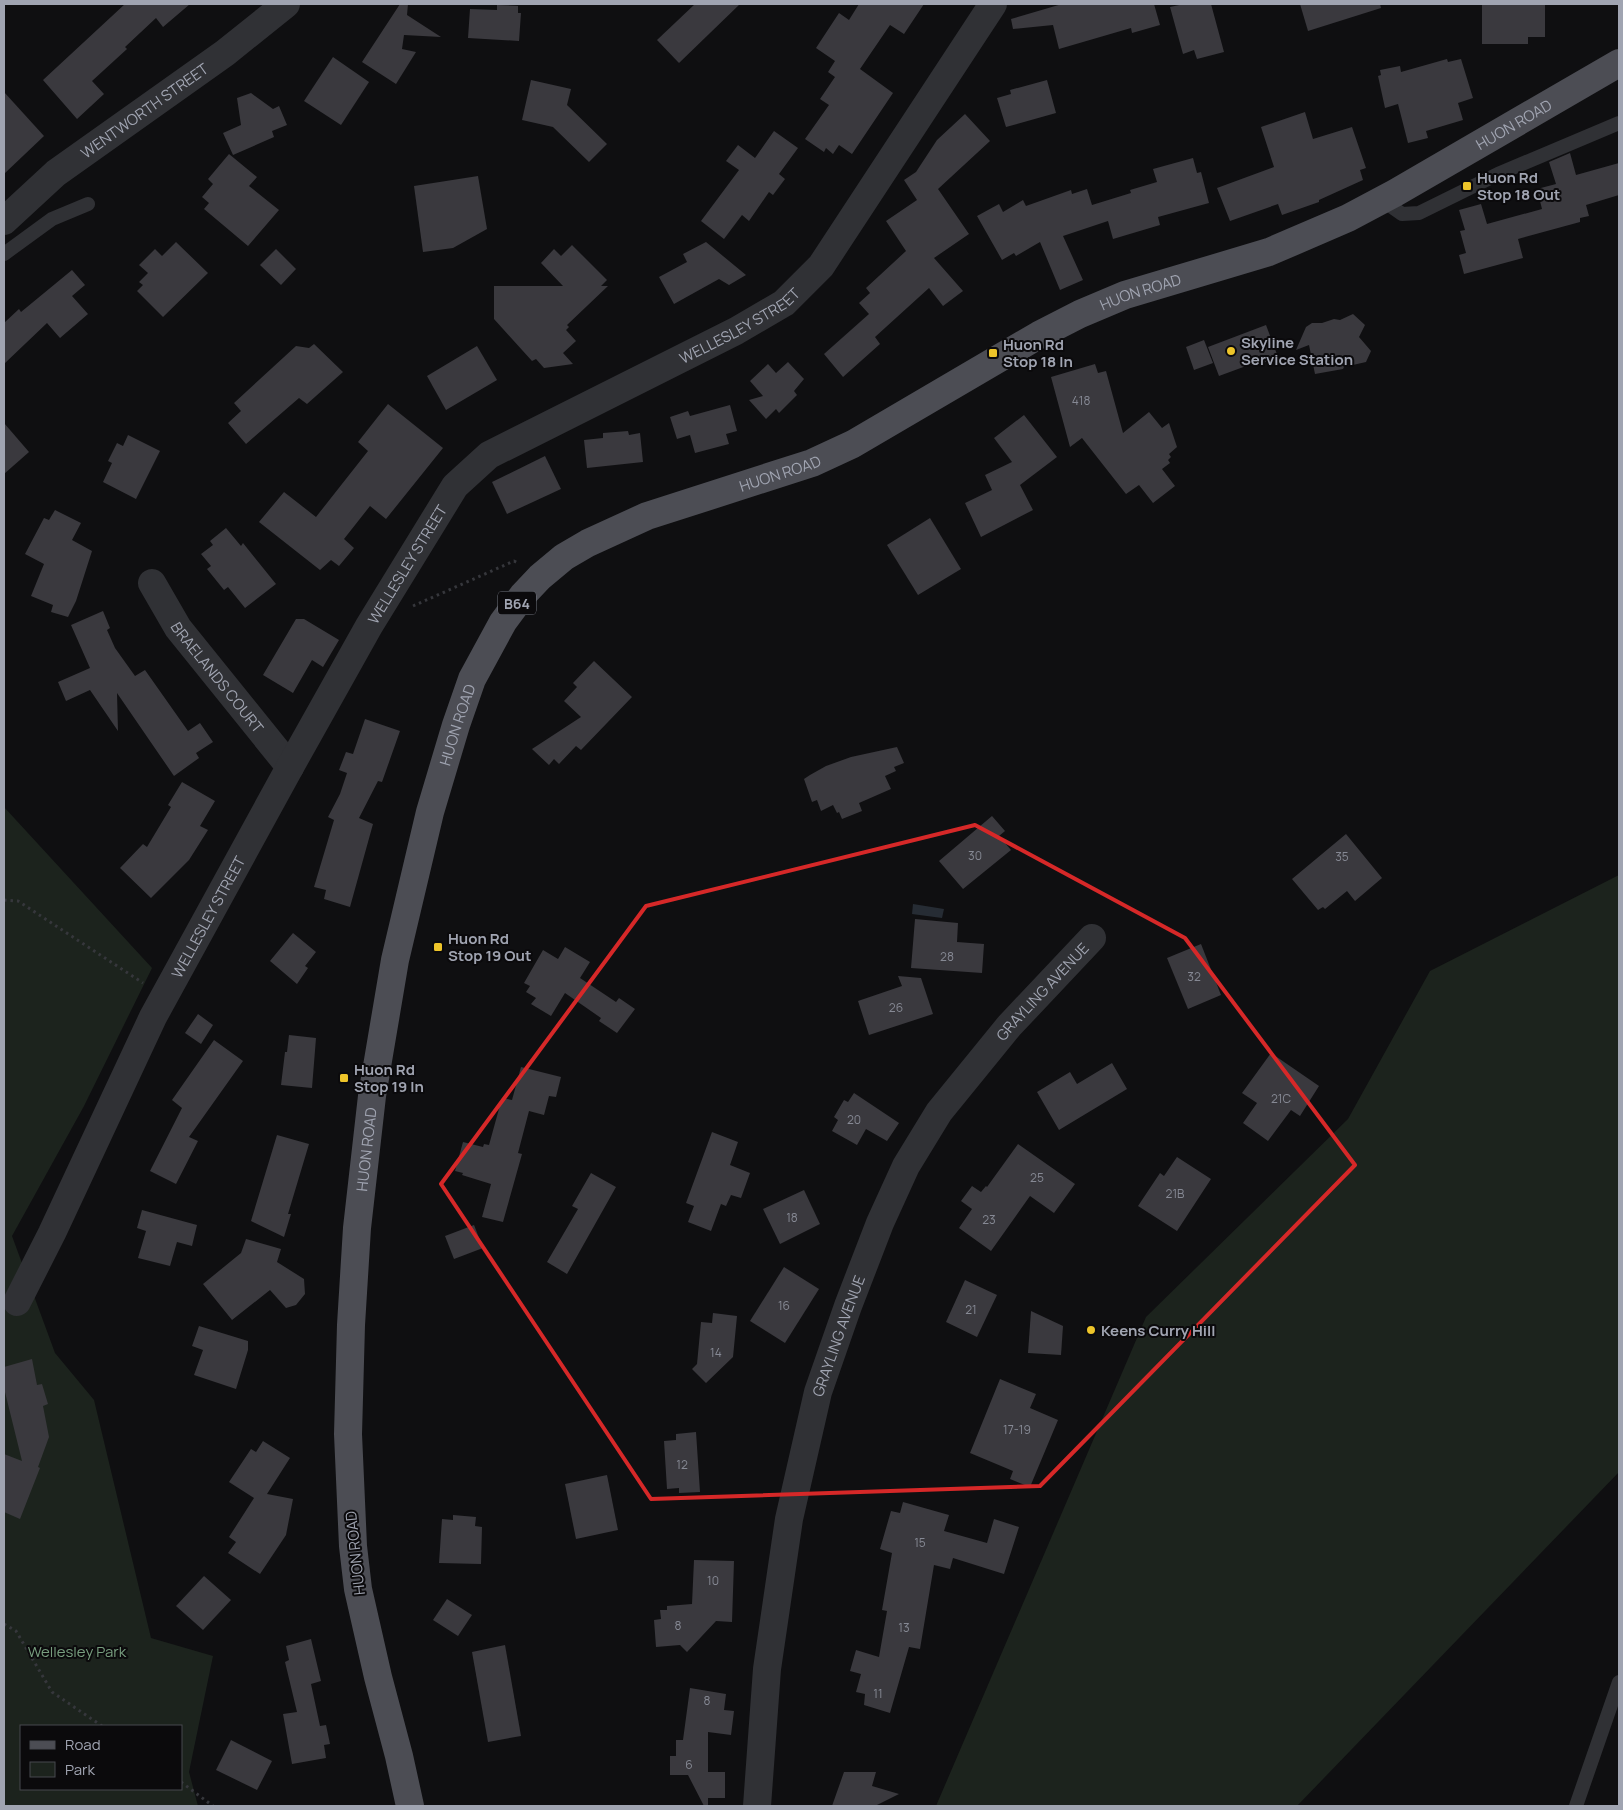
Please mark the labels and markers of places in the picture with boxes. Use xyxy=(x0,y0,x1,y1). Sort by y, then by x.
place label: Huon Rd Stop 18 Out xyxy=(1477,167,1560,205)
marker: Huon Rd Stop 18 Out xyxy=(1461,180,1473,192)
place label: Skyline Service Station xyxy=(1241,332,1353,370)
place label: Huon Rd Stop 18 In xyxy=(1003,334,1073,372)
marker: Skyline Service Station xyxy=(1225,345,1237,357)
marker: Huon Rd Stop 18 In xyxy=(987,347,999,359)
place label: Huon Rd Stop 19 Out xyxy=(448,928,531,966)
marker: Huon Rd Stop 19 Out xyxy=(432,941,444,953)
place label: Huon Rd Stop 19 In xyxy=(354,1059,424,1097)
marker: Huon Rd Stop 19 In xyxy=(338,1072,350,1084)
place label: Keens Curry Hill xyxy=(1101,1320,1215,1341)
marker: Keens Curry Hill xyxy=(1085,1324,1097,1336)

